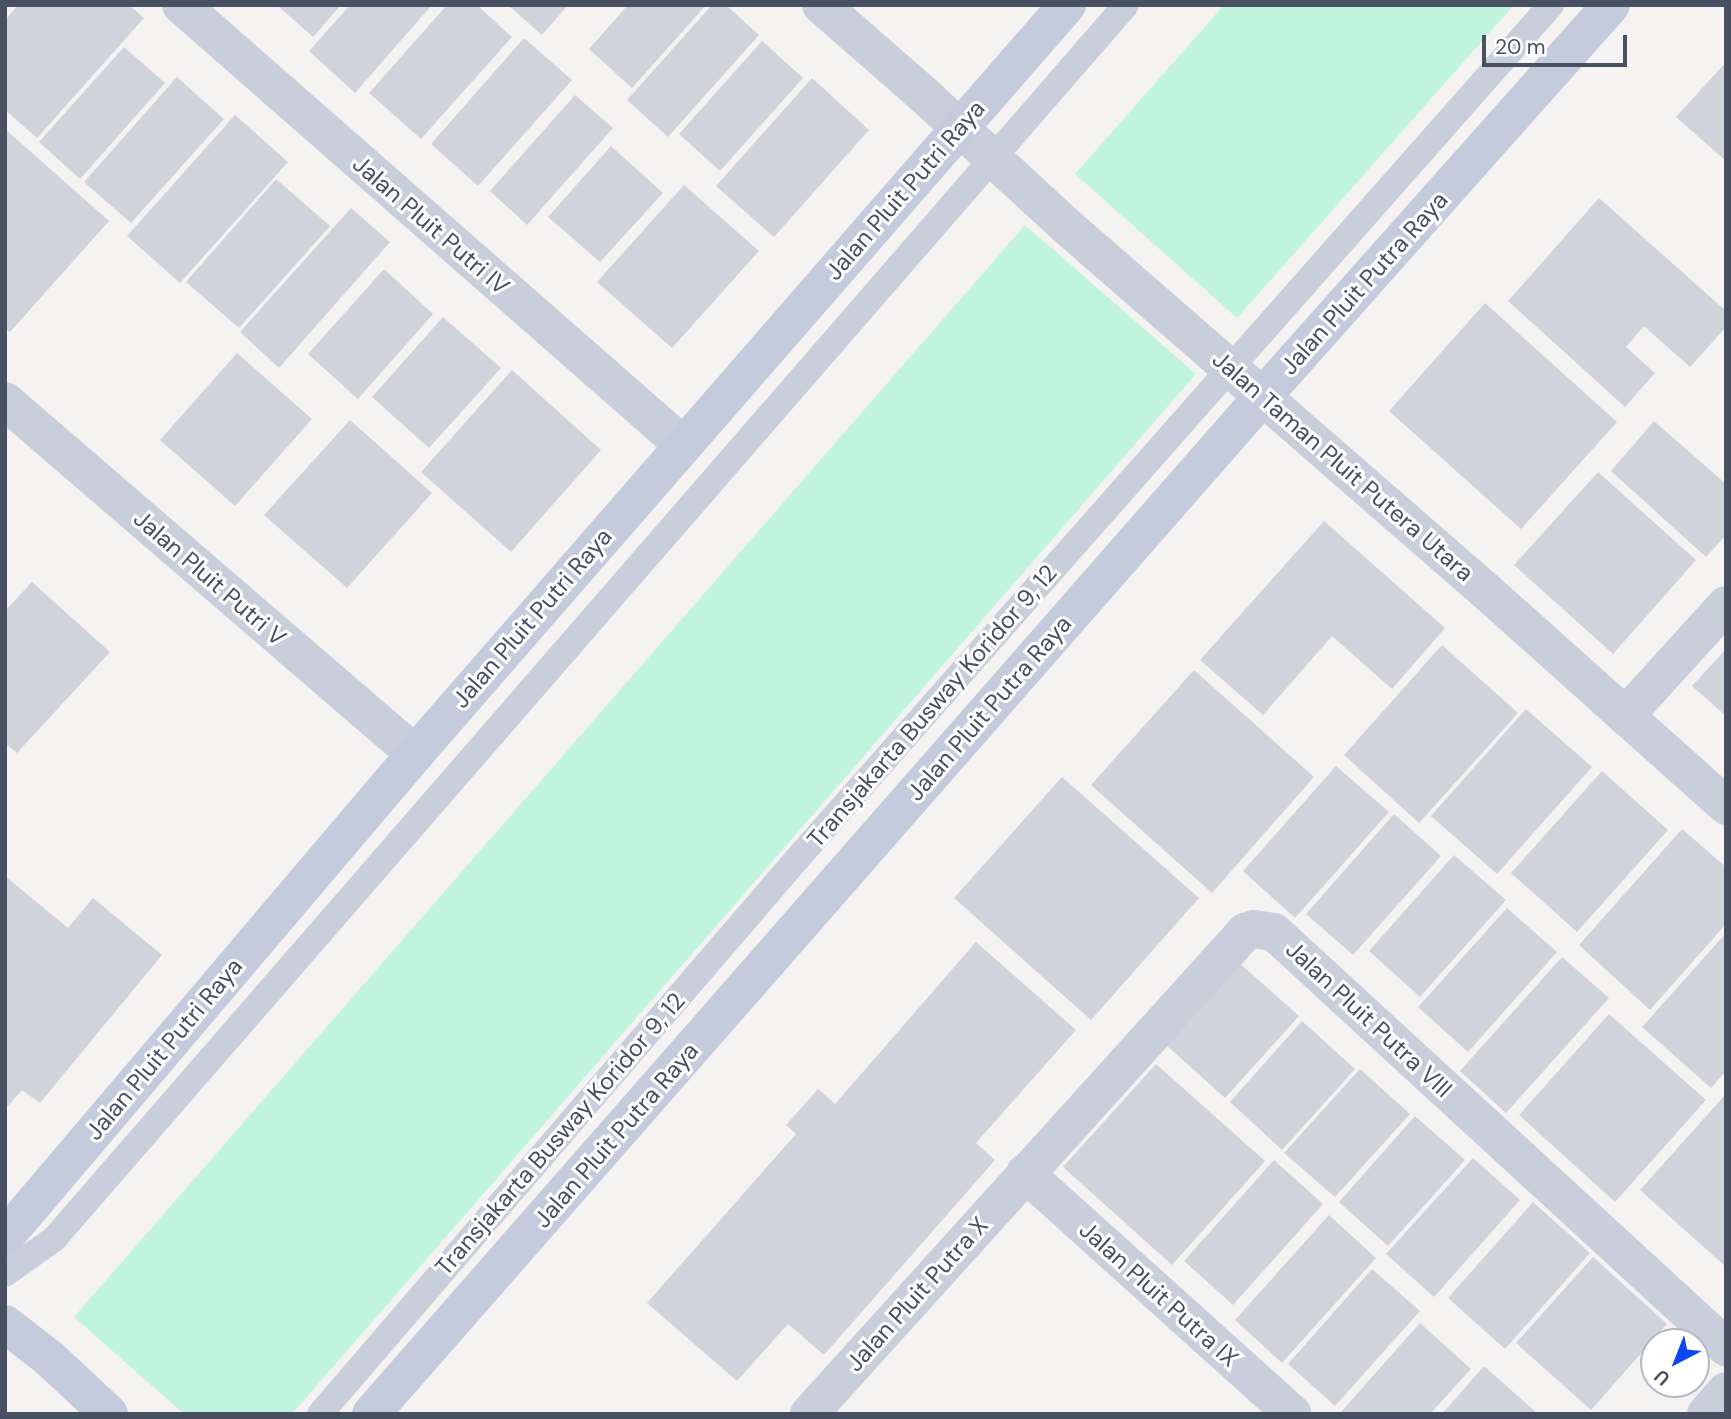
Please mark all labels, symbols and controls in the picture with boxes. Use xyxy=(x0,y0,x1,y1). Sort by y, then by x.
scale bar xyxy=(1486,21,1631,65)
text: 20 m xyxy=(1495,33,1546,61)
street label: Jalan Pluit Putri Raya xyxy=(819,94,991,286)
street label: Jalan Pluit Putri IV xyxy=(347,149,515,301)
street label: Jalan Pluit Putra Raya xyxy=(1274,186,1454,380)
street label: Jalan Taman Pluit Putera Utara xyxy=(1207,345,1479,587)
street label: Jalan Pluit Putri V xyxy=(128,504,292,652)
street label: Jalan Pluit Putri Raya xyxy=(446,522,618,714)
street label: Transjakarta Busway Koridor 9, 12 xyxy=(801,559,1063,853)
street label: Jalan Pluit Putra Raya xyxy=(901,610,1077,806)
street label: Jalan Pluit Putra VIII xyxy=(1280,935,1458,1103)
street label: Jalan Pluit Putri Raya xyxy=(79,952,249,1146)
street label: Transjakarta Busway Koridor 9, 12 xyxy=(429,987,691,1281)
street label: Jalan Pluit Putra Raya xyxy=(528,1037,704,1233)
street label: Jalan Pluit Putra X xyxy=(840,1211,994,1377)
street label: Jalan Pluit Putra IX xyxy=(1074,1215,1244,1373)
north arrow xyxy=(1640,1328,1710,1398)
text: U xyxy=(1649,1364,1675,1391)

